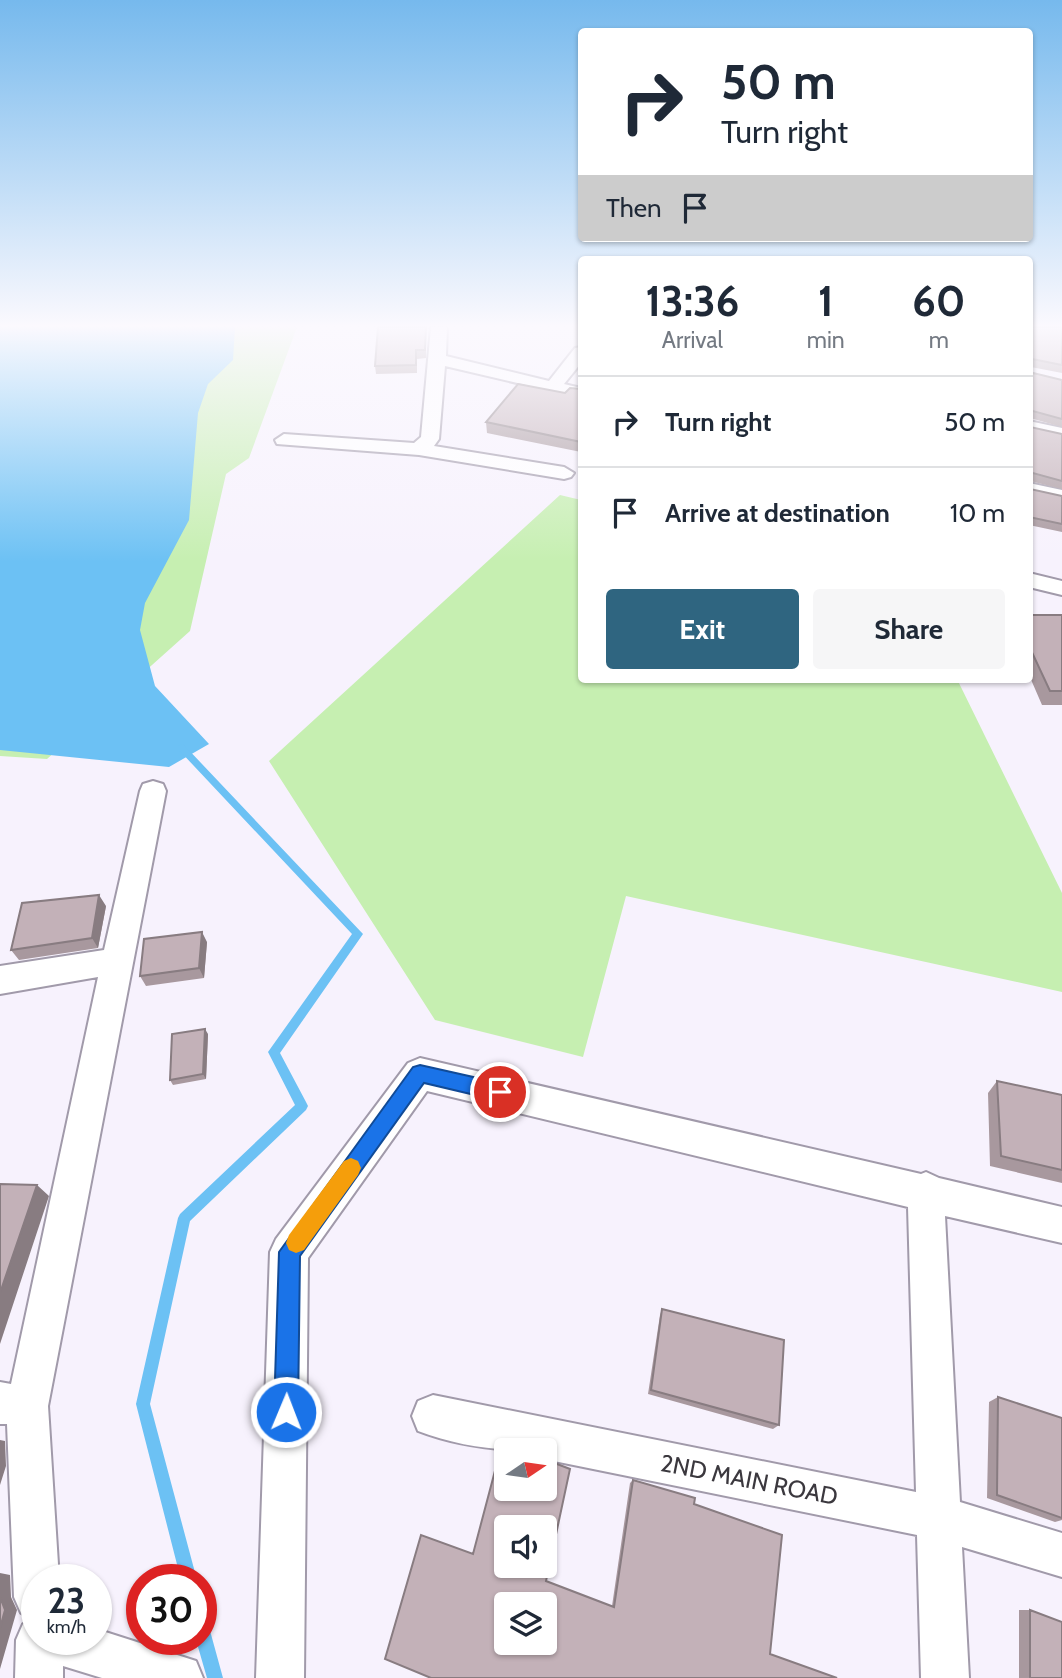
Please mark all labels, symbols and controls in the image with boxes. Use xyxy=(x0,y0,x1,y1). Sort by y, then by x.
text: 50 m xyxy=(721,52,836,111)
icon: right xyxy=(606,56,697,147)
text: Turn right xyxy=(721,112,848,151)
icon: arrive xyxy=(676,189,714,227)
text: Then xyxy=(606,192,662,224)
text: 13:36 xyxy=(646,275,739,327)
text: 1 xyxy=(818,275,833,327)
text: 60 xyxy=(912,275,965,327)
text: Arrival xyxy=(662,326,723,354)
text: min xyxy=(807,326,845,354)
text: m xyxy=(929,326,949,354)
icon: right xyxy=(606,403,644,441)
text: Turn right xyxy=(665,406,771,438)
text: 50 m xyxy=(944,406,1005,438)
icon: arrive xyxy=(606,494,644,532)
text: Arrive at destination xyxy=(665,497,890,529)
text: 10 m xyxy=(950,497,1005,529)
button: Exit xyxy=(606,589,799,669)
button: Share xyxy=(813,589,1005,669)
pin xyxy=(470,1062,530,1122)
icon: arrive xyxy=(481,1073,519,1111)
position arrow xyxy=(249,1375,323,1449)
north arrow xyxy=(494,1438,556,1502)
map controls xyxy=(494,1438,557,1655)
street label: 2ND MAIN ROAD xyxy=(658,1448,840,1511)
button: sound xyxy=(494,1515,557,1578)
speed limit sign: 30 xyxy=(126,1564,217,1655)
text: 23 xyxy=(48,1579,85,1622)
button: layers xyxy=(494,1592,557,1655)
text: km/h xyxy=(47,1616,86,1638)

